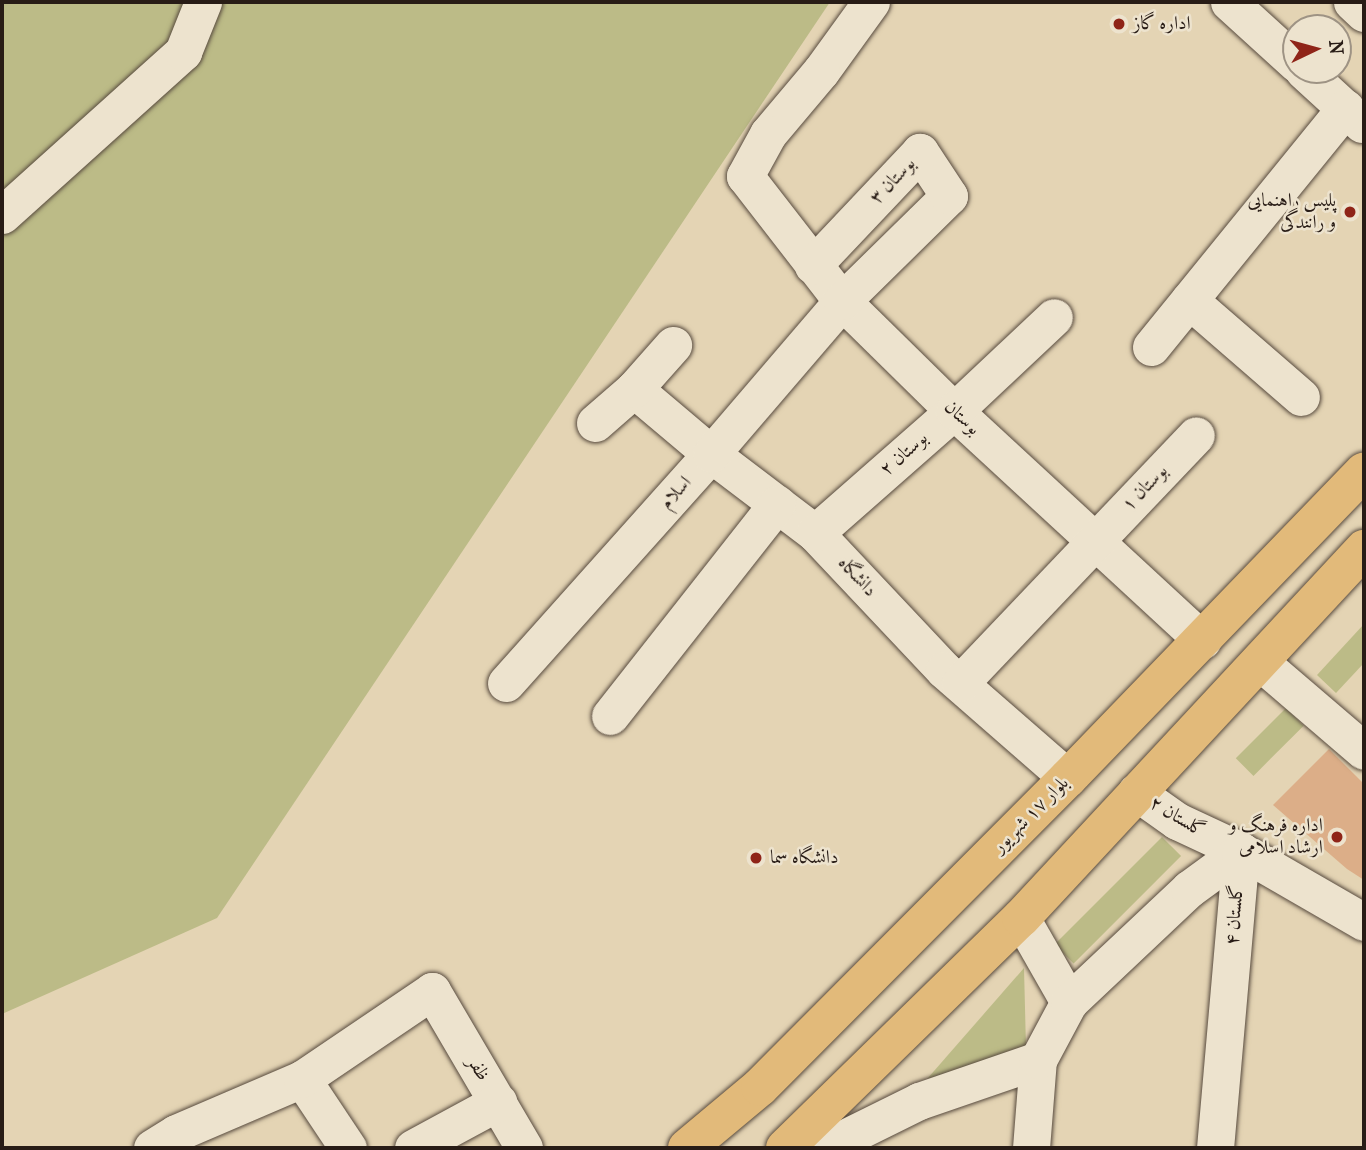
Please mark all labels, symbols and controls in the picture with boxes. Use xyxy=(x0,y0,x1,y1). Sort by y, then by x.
place label: اداره گاز xyxy=(1133,13,1191,35)
north arrow xyxy=(1282,14,1352,84)
marker: اداره گاز xyxy=(1111,16,1127,32)
text: N xyxy=(1324,39,1348,55)
street label: بوستان ۳ xyxy=(866,153,920,209)
place label: پلیس راهنمایی و رانندگی xyxy=(1247,190,1336,234)
marker: پلیس راهنمایی و رانندگی xyxy=(1342,204,1358,220)
street label: بوستان xyxy=(939,396,985,440)
street label: بوستان ۲ xyxy=(875,427,933,481)
street label: بوستان ۱ xyxy=(1117,460,1173,516)
street label: اسلام xyxy=(655,472,697,514)
street label: دانشگاه xyxy=(833,552,881,602)
street label: بلوار ١٧ شهریور xyxy=(988,772,1074,858)
street label: گلستان ۲ xyxy=(1145,792,1209,842)
place label: اداره فرهنگ و ارشاد اسلامی xyxy=(1229,815,1323,859)
marker: اداره فرهنگ و ارشاد اسلامی xyxy=(1329,829,1345,845)
place label: دانشگاه سما xyxy=(770,847,838,869)
marker: دانشگاه سما xyxy=(748,850,764,866)
street label: گلستان ۴ xyxy=(1221,884,1249,946)
street label: ظفر xyxy=(462,1053,494,1085)

